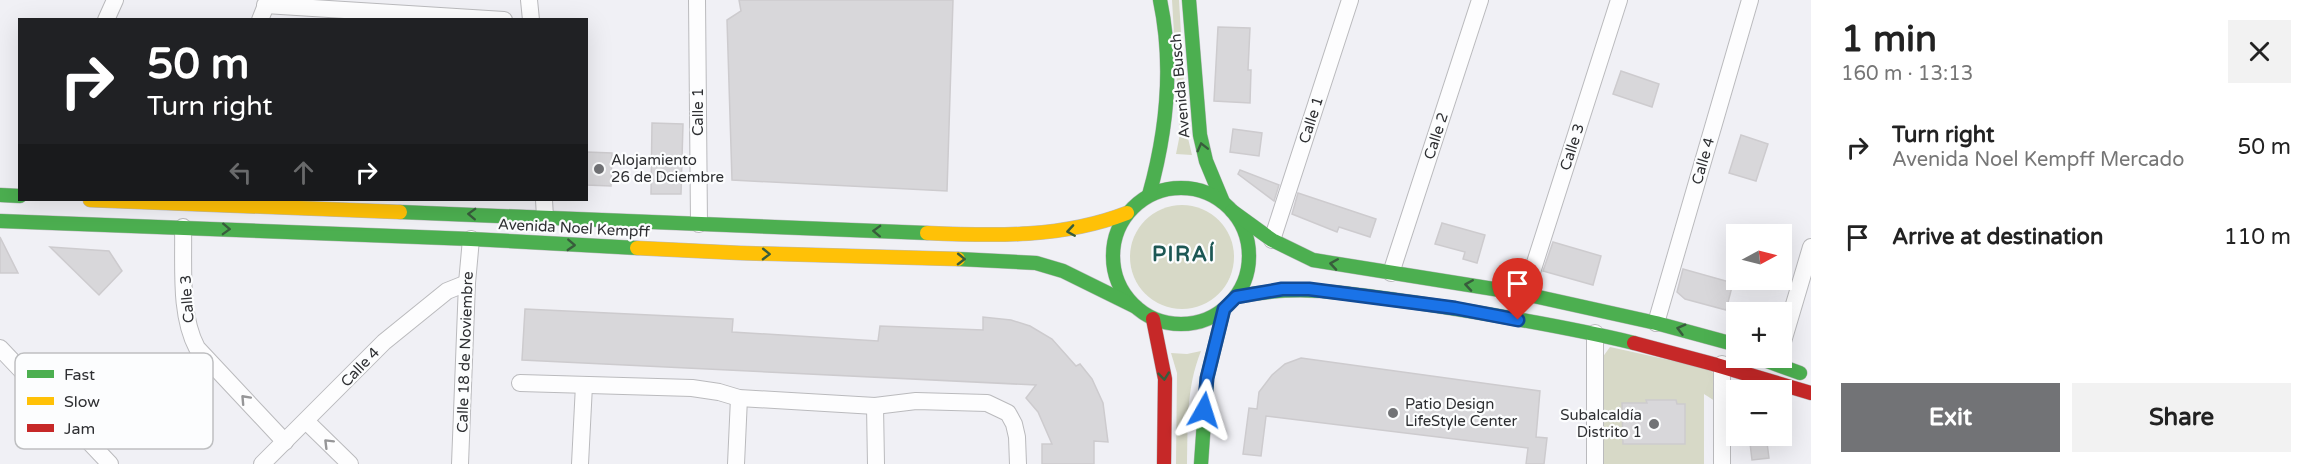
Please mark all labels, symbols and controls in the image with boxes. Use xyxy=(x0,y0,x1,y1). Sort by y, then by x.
text: 1 min xyxy=(1841,18,1937,61)
button: close xyxy=(2228,20,2291,83)
street label: Avenida Busch xyxy=(1166,33,1194,139)
text: 50 m xyxy=(147,39,249,90)
icon: right xyxy=(48,42,126,120)
text: 160 m · 13:13 xyxy=(1841,62,1973,86)
street label: Calle 1 xyxy=(689,88,707,136)
text: Turn right xyxy=(147,90,273,123)
street label: Calle 1 xyxy=(1295,94,1327,146)
street label: Calle 2 xyxy=(1420,110,1452,162)
street label: Calle 3 xyxy=(1556,121,1588,173)
text: Turn right xyxy=(1892,122,1994,148)
icon: right xyxy=(1841,131,1874,164)
text: 50 m xyxy=(2237,134,2291,160)
street label: Calle 4 xyxy=(1688,135,1718,187)
one-way arrow xyxy=(1197,142,1210,152)
text: Avenida Noel Kempff Mercado xyxy=(1892,148,2184,172)
place label: Alojamiento 26 de Dciembre xyxy=(611,151,724,186)
icon: left xyxy=(224,156,257,189)
icon: ahead xyxy=(287,156,320,189)
icon: right xyxy=(350,156,383,189)
marker: Alojamiento 26 de Dciembre xyxy=(592,162,606,176)
one-way arrow xyxy=(467,208,476,221)
street label: Avenida Noel Kempff xyxy=(498,215,651,241)
icon: arrive xyxy=(1841,221,1874,254)
one-way arrow xyxy=(222,223,231,236)
one-way arrow xyxy=(1067,224,1076,236)
north arrow xyxy=(1726,224,1792,290)
map controls xyxy=(1726,224,1792,446)
text: Arrive at destination xyxy=(1892,224,2103,250)
text: 110 m xyxy=(2224,224,2291,250)
one-way arrow xyxy=(872,225,881,237)
one-way arrow xyxy=(567,238,576,251)
district label: PIRAÍ xyxy=(1152,241,1216,267)
one-way arrow xyxy=(761,248,770,260)
one-way arrow xyxy=(956,253,965,265)
one-way arrow xyxy=(1329,258,1338,270)
pin xyxy=(1492,258,1543,320)
icon: arrive xyxy=(1501,267,1534,300)
street label: Calle 18 de Noviembre xyxy=(453,271,477,433)
street label: Calle 3 xyxy=(176,274,198,324)
one-way arrow xyxy=(1465,280,1474,292)
button: + xyxy=(1726,302,1792,368)
one-way arrow xyxy=(1676,324,1686,337)
street label: Calle 4 xyxy=(337,343,383,391)
legend xyxy=(15,353,213,449)
text: Fast xyxy=(64,365,95,385)
one-way arrow xyxy=(1157,372,1170,381)
position arrow xyxy=(1172,378,1236,442)
button: − xyxy=(1726,380,1792,446)
button: Exit xyxy=(1841,383,2060,452)
button: Share xyxy=(2072,383,2291,452)
text: Slow xyxy=(64,392,100,412)
place label: Patio Design LifeStyle Center xyxy=(1405,395,1517,430)
one-way arrow xyxy=(241,396,252,406)
marker: Patio Design LifeStyle Center xyxy=(1386,406,1400,420)
place label: Subalcaldía Distrito 1 xyxy=(1560,406,1642,441)
marker: Subalcaldía Distrito 1 xyxy=(1647,417,1661,431)
text: Jam xyxy=(64,419,95,439)
one-way arrow xyxy=(325,439,336,450)

